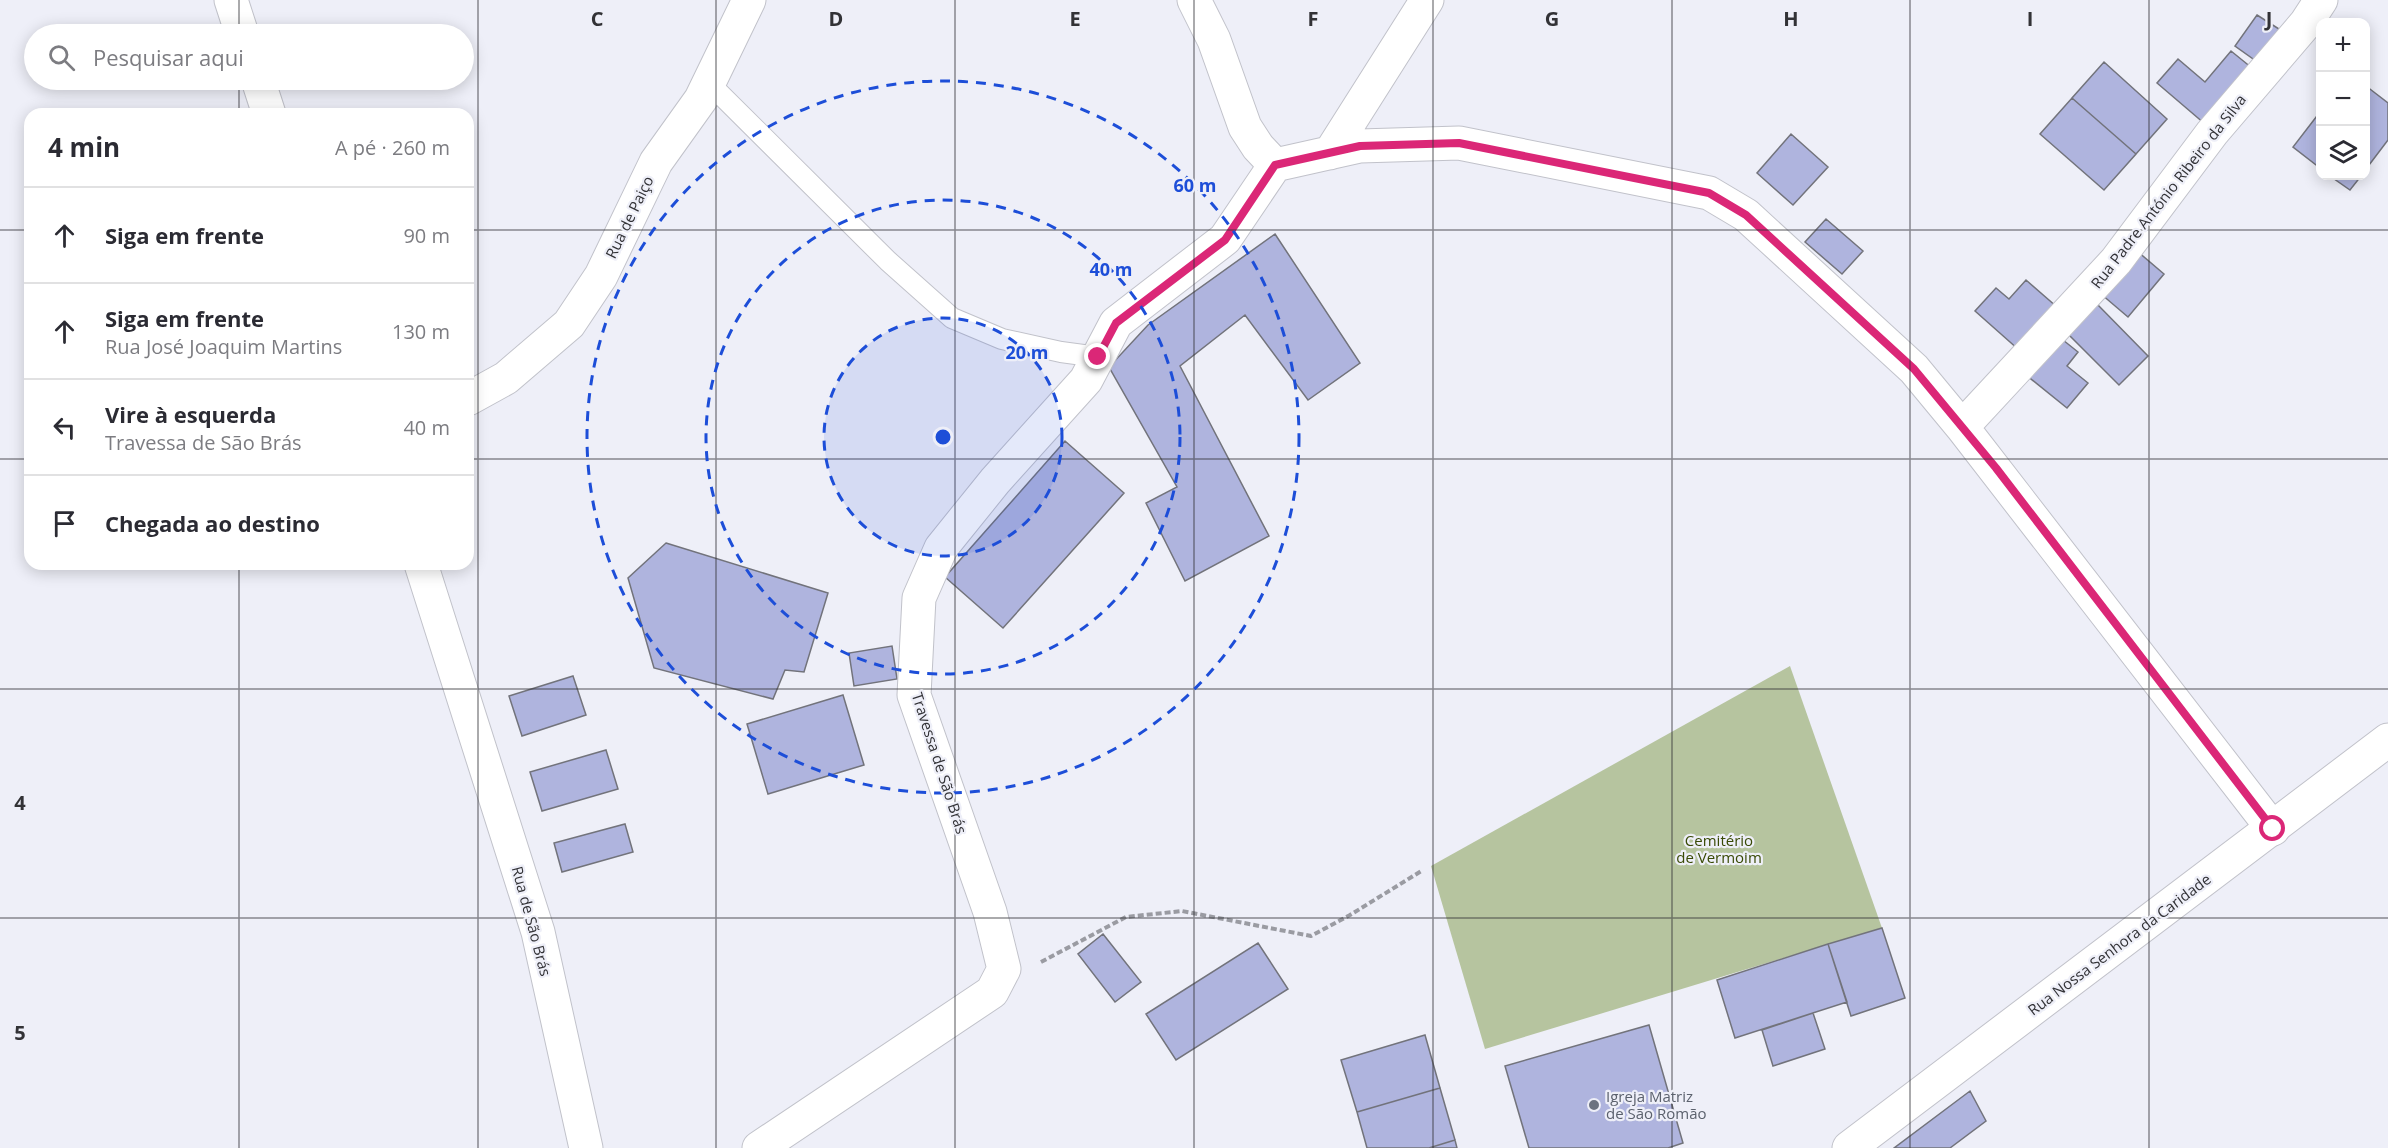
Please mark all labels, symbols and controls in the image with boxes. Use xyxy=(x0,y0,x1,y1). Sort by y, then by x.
text: C xyxy=(591,5,604,32)
text: D xyxy=(829,5,843,32)
text: E xyxy=(1069,5,1081,32)
text: F xyxy=(1308,5,1318,32)
text: G xyxy=(1545,5,1559,32)
text: H xyxy=(1783,5,1799,32)
text: I xyxy=(2027,5,2033,32)
text: J xyxy=(2264,5,2272,32)
map controls xyxy=(2316,18,2370,180)
button: + xyxy=(2316,18,2370,72)
search box xyxy=(24,24,474,90)
icon: search xyxy=(45,41,78,74)
text: Pesquisar aqui xyxy=(93,42,244,72)
button: − xyxy=(2316,72,2370,126)
street label: Rua Padre António Ribeiro da Silva xyxy=(2086,90,2250,292)
button: layers xyxy=(2316,126,2370,180)
text: 4 min xyxy=(48,129,120,165)
text: A pé · 260 m xyxy=(335,134,450,161)
street label: Rua de Paiço xyxy=(600,172,658,262)
text: 60 m xyxy=(1174,173,1216,197)
icon: ahead xyxy=(48,219,81,252)
text: Siga em frente xyxy=(105,220,264,250)
text: 90 m xyxy=(403,222,450,249)
text: 40 m xyxy=(1090,257,1132,281)
text: Siga em frente xyxy=(105,303,264,333)
icon: ahead xyxy=(48,315,81,348)
text: 130 m xyxy=(392,318,450,345)
text: Rua José Joaquim Martins xyxy=(105,333,342,360)
text: 20 m xyxy=(1006,340,1048,364)
route end xyxy=(1084,343,1110,369)
text: Vire à esquerda xyxy=(105,399,276,429)
icon: left xyxy=(48,411,81,444)
text: 40 m xyxy=(403,414,450,441)
centre of rings xyxy=(933,427,953,447)
text: Travessa de São Brás xyxy=(105,429,302,456)
icon: arrive xyxy=(48,507,81,540)
text: Chegada ao destino xyxy=(105,508,320,538)
street label: Travessa de São Brás xyxy=(908,690,972,836)
text: 4 xyxy=(14,789,26,816)
route start xyxy=(2259,815,2285,841)
park label: Cemitério de Vermoim xyxy=(1676,830,1762,867)
street label: Rua de São Brás xyxy=(508,864,556,978)
street label: Rua Nossa Senhora da Caridade xyxy=(2023,869,2215,1019)
text: 5 xyxy=(14,1019,26,1046)
place label: Igreja Matriz de São Romão xyxy=(1606,1086,1707,1123)
marker: Igreja Matriz de São Romão xyxy=(1587,1098,1601,1112)

